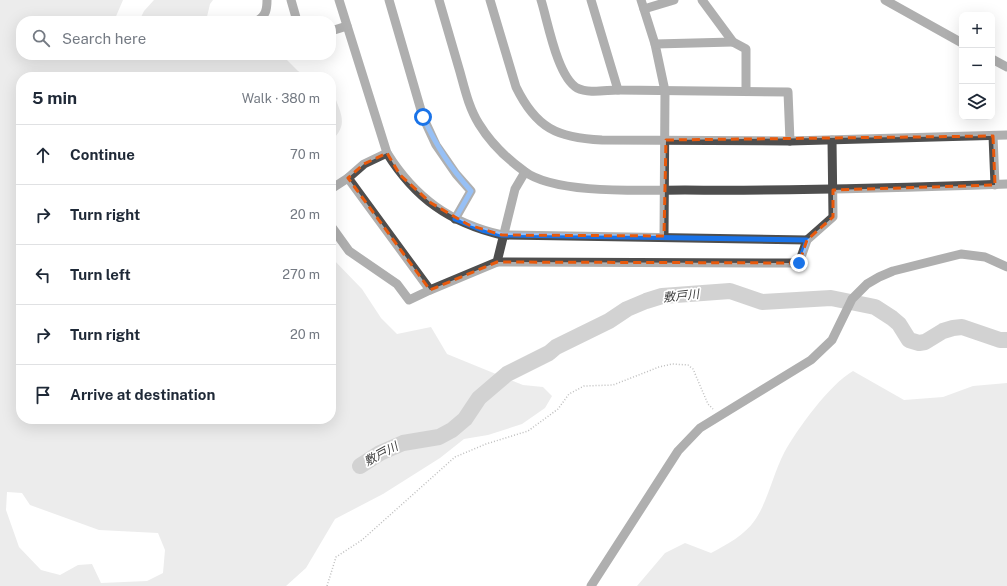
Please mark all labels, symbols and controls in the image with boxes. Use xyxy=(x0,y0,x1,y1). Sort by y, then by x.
map controls xyxy=(959,12,995,120)
button: + xyxy=(959,12,995,48)
search box xyxy=(16,16,336,60)
icon: search xyxy=(30,27,52,49)
text: Search here xyxy=(62,30,146,47)
button: − xyxy=(959,48,995,84)
button: layers xyxy=(959,84,995,120)
text: 5 min xyxy=(32,88,77,108)
text: Walk · 380 m xyxy=(242,91,320,106)
route start xyxy=(414,108,432,126)
icon: ahead xyxy=(32,144,54,166)
text: Continue xyxy=(70,146,135,163)
text: 70 m xyxy=(290,147,320,162)
icon: right xyxy=(32,204,54,226)
text: Turn right xyxy=(70,206,140,223)
text: 20 m xyxy=(290,207,320,222)
route end xyxy=(790,254,808,272)
icon: left xyxy=(32,264,54,286)
text: Turn left xyxy=(70,266,131,283)
text: 270 m xyxy=(282,267,320,282)
water label: 敷戸川 xyxy=(662,287,702,305)
icon: right xyxy=(32,324,54,346)
text: Turn right xyxy=(70,326,140,343)
text: 20 m xyxy=(290,327,320,342)
icon: arrive xyxy=(32,384,54,406)
text: Arrive at destination xyxy=(70,386,215,403)
water label: 敷戸川 xyxy=(362,438,402,469)

